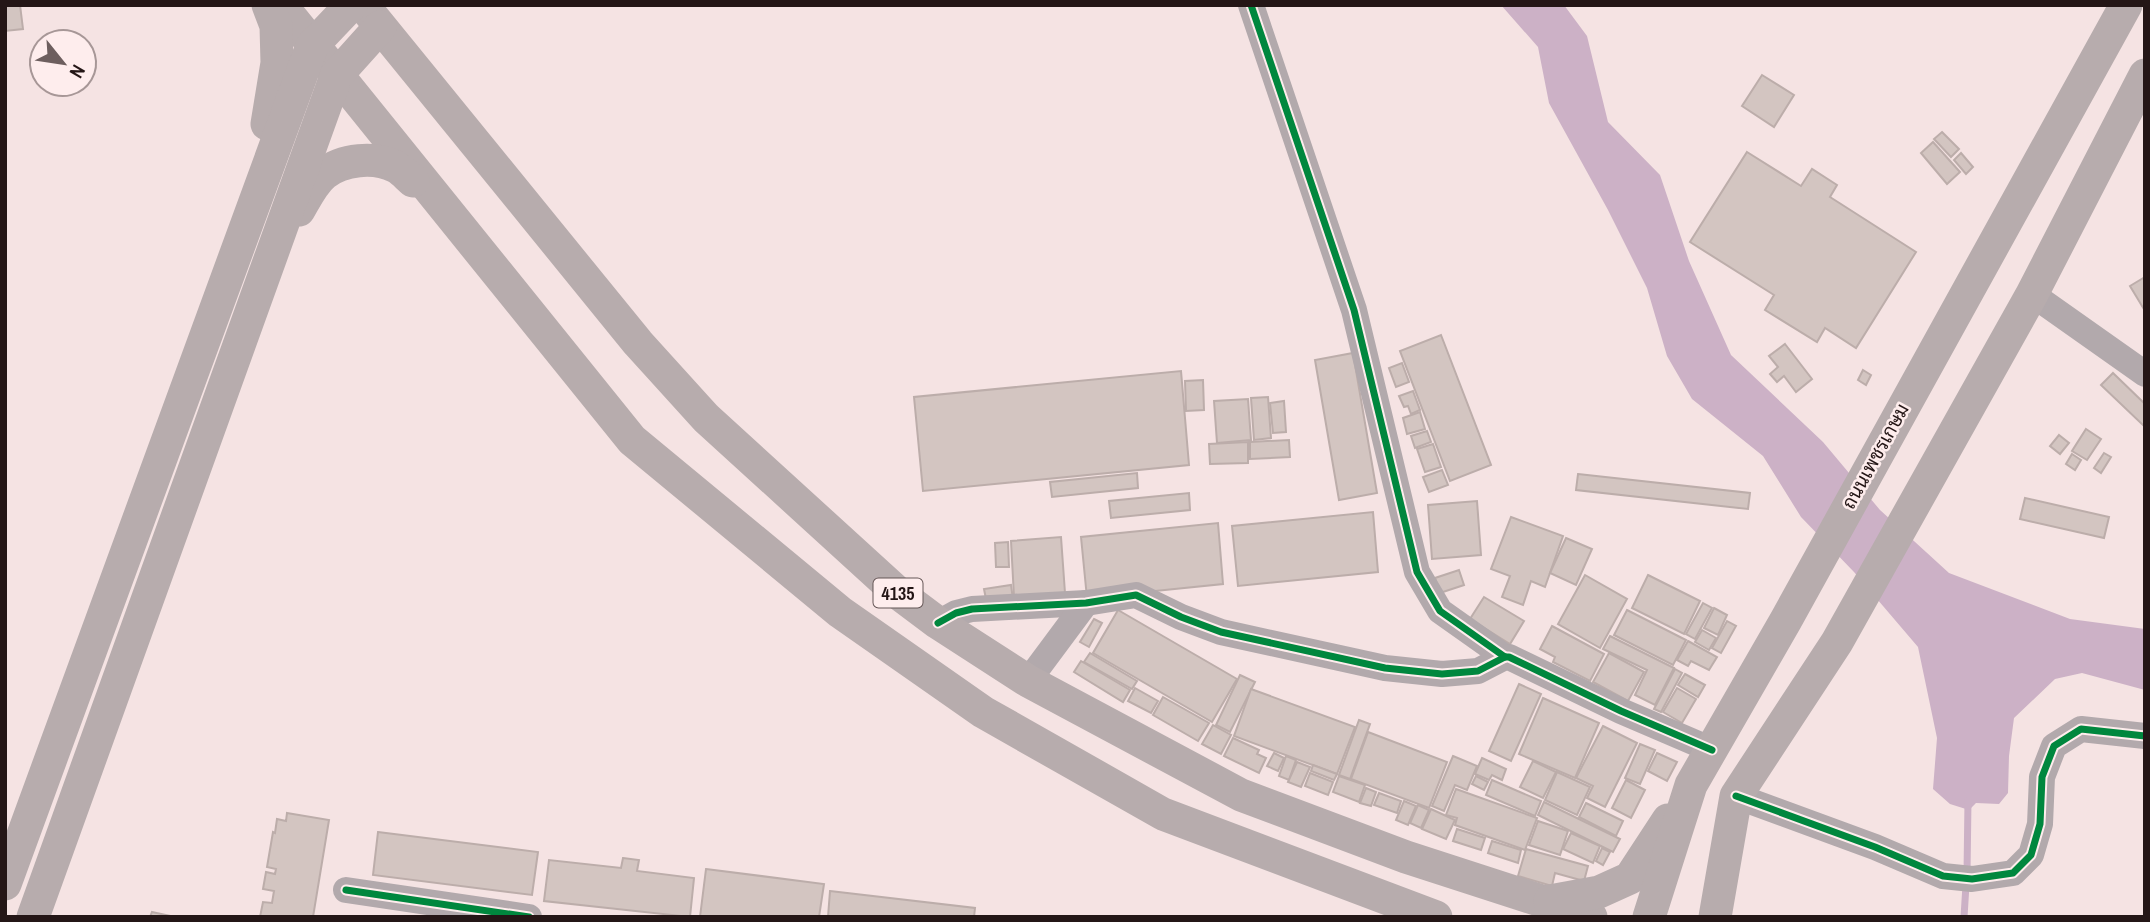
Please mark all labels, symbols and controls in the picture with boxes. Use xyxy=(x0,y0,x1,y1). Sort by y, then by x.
north arrow xyxy=(28,28,98,98)
text: N xyxy=(64,60,92,83)
street label: ถนนเพชรเกษม xyxy=(1835,399,1915,513)
road number: 4135 xyxy=(874,578,922,608)

